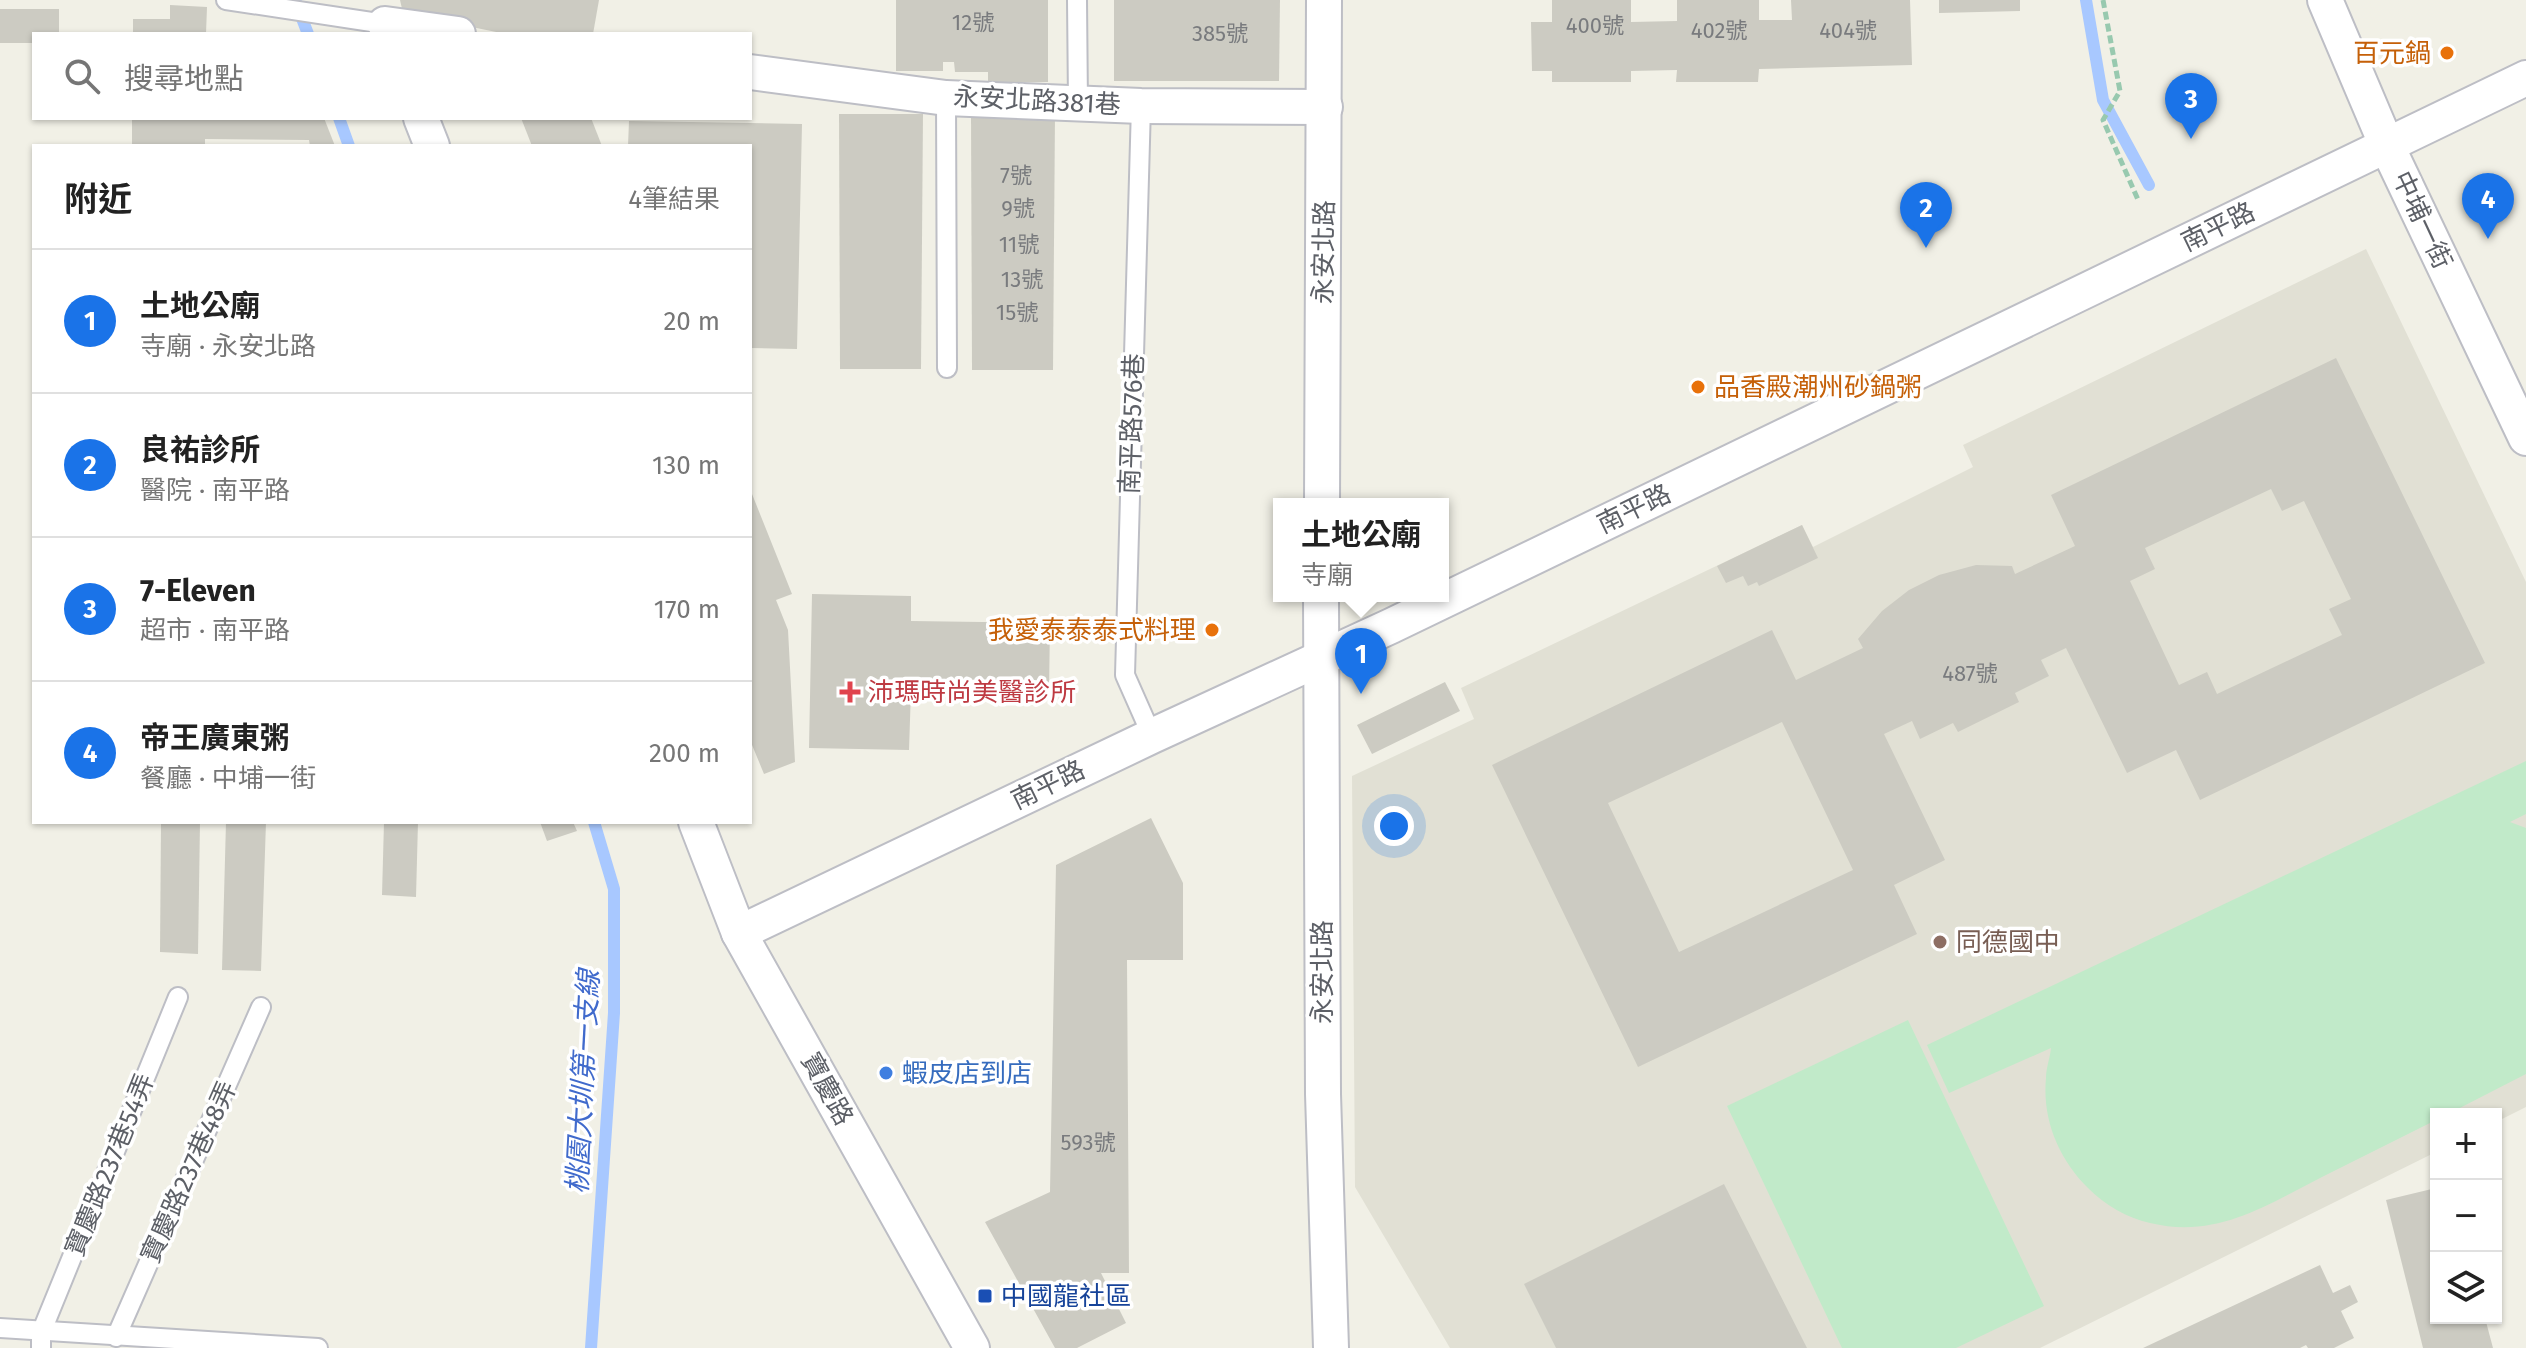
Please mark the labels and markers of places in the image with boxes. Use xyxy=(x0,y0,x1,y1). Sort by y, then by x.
place label: 百元鍋 xyxy=(2353,38,2431,69)
marker: 百元鍋 xyxy=(2438,44,2456,62)
pin: 3 xyxy=(2165,73,2217,139)
pin: 4 xyxy=(2462,173,2514,239)
pin: 2 xyxy=(1900,182,1952,248)
place label: 品香殿潮州砂鍋粥 xyxy=(1714,372,1922,403)
marker: 品香殿潮州砂鍋粥 xyxy=(1689,378,1707,396)
place label: 我愛泰泰泰式料理 xyxy=(988,615,1196,646)
marker: 我愛泰泰泰式料理 xyxy=(1203,621,1221,639)
pin: 1 xyxy=(1335,628,1387,694)
place label: 沛瑪時尚美醫診所 xyxy=(868,677,1076,708)
marker: 沛瑪時尚美醫診所 xyxy=(839,681,861,703)
place label: 同德國中 xyxy=(1956,927,2060,958)
marker: 同德國中 xyxy=(1931,933,1949,951)
place label: 蝦皮店到店 xyxy=(902,1058,1032,1089)
marker: 蝦皮店到店 xyxy=(877,1064,895,1082)
place label: 中國龍社區 xyxy=(1001,1281,1131,1312)
marker: 中國龍社區 xyxy=(976,1287,994,1305)

